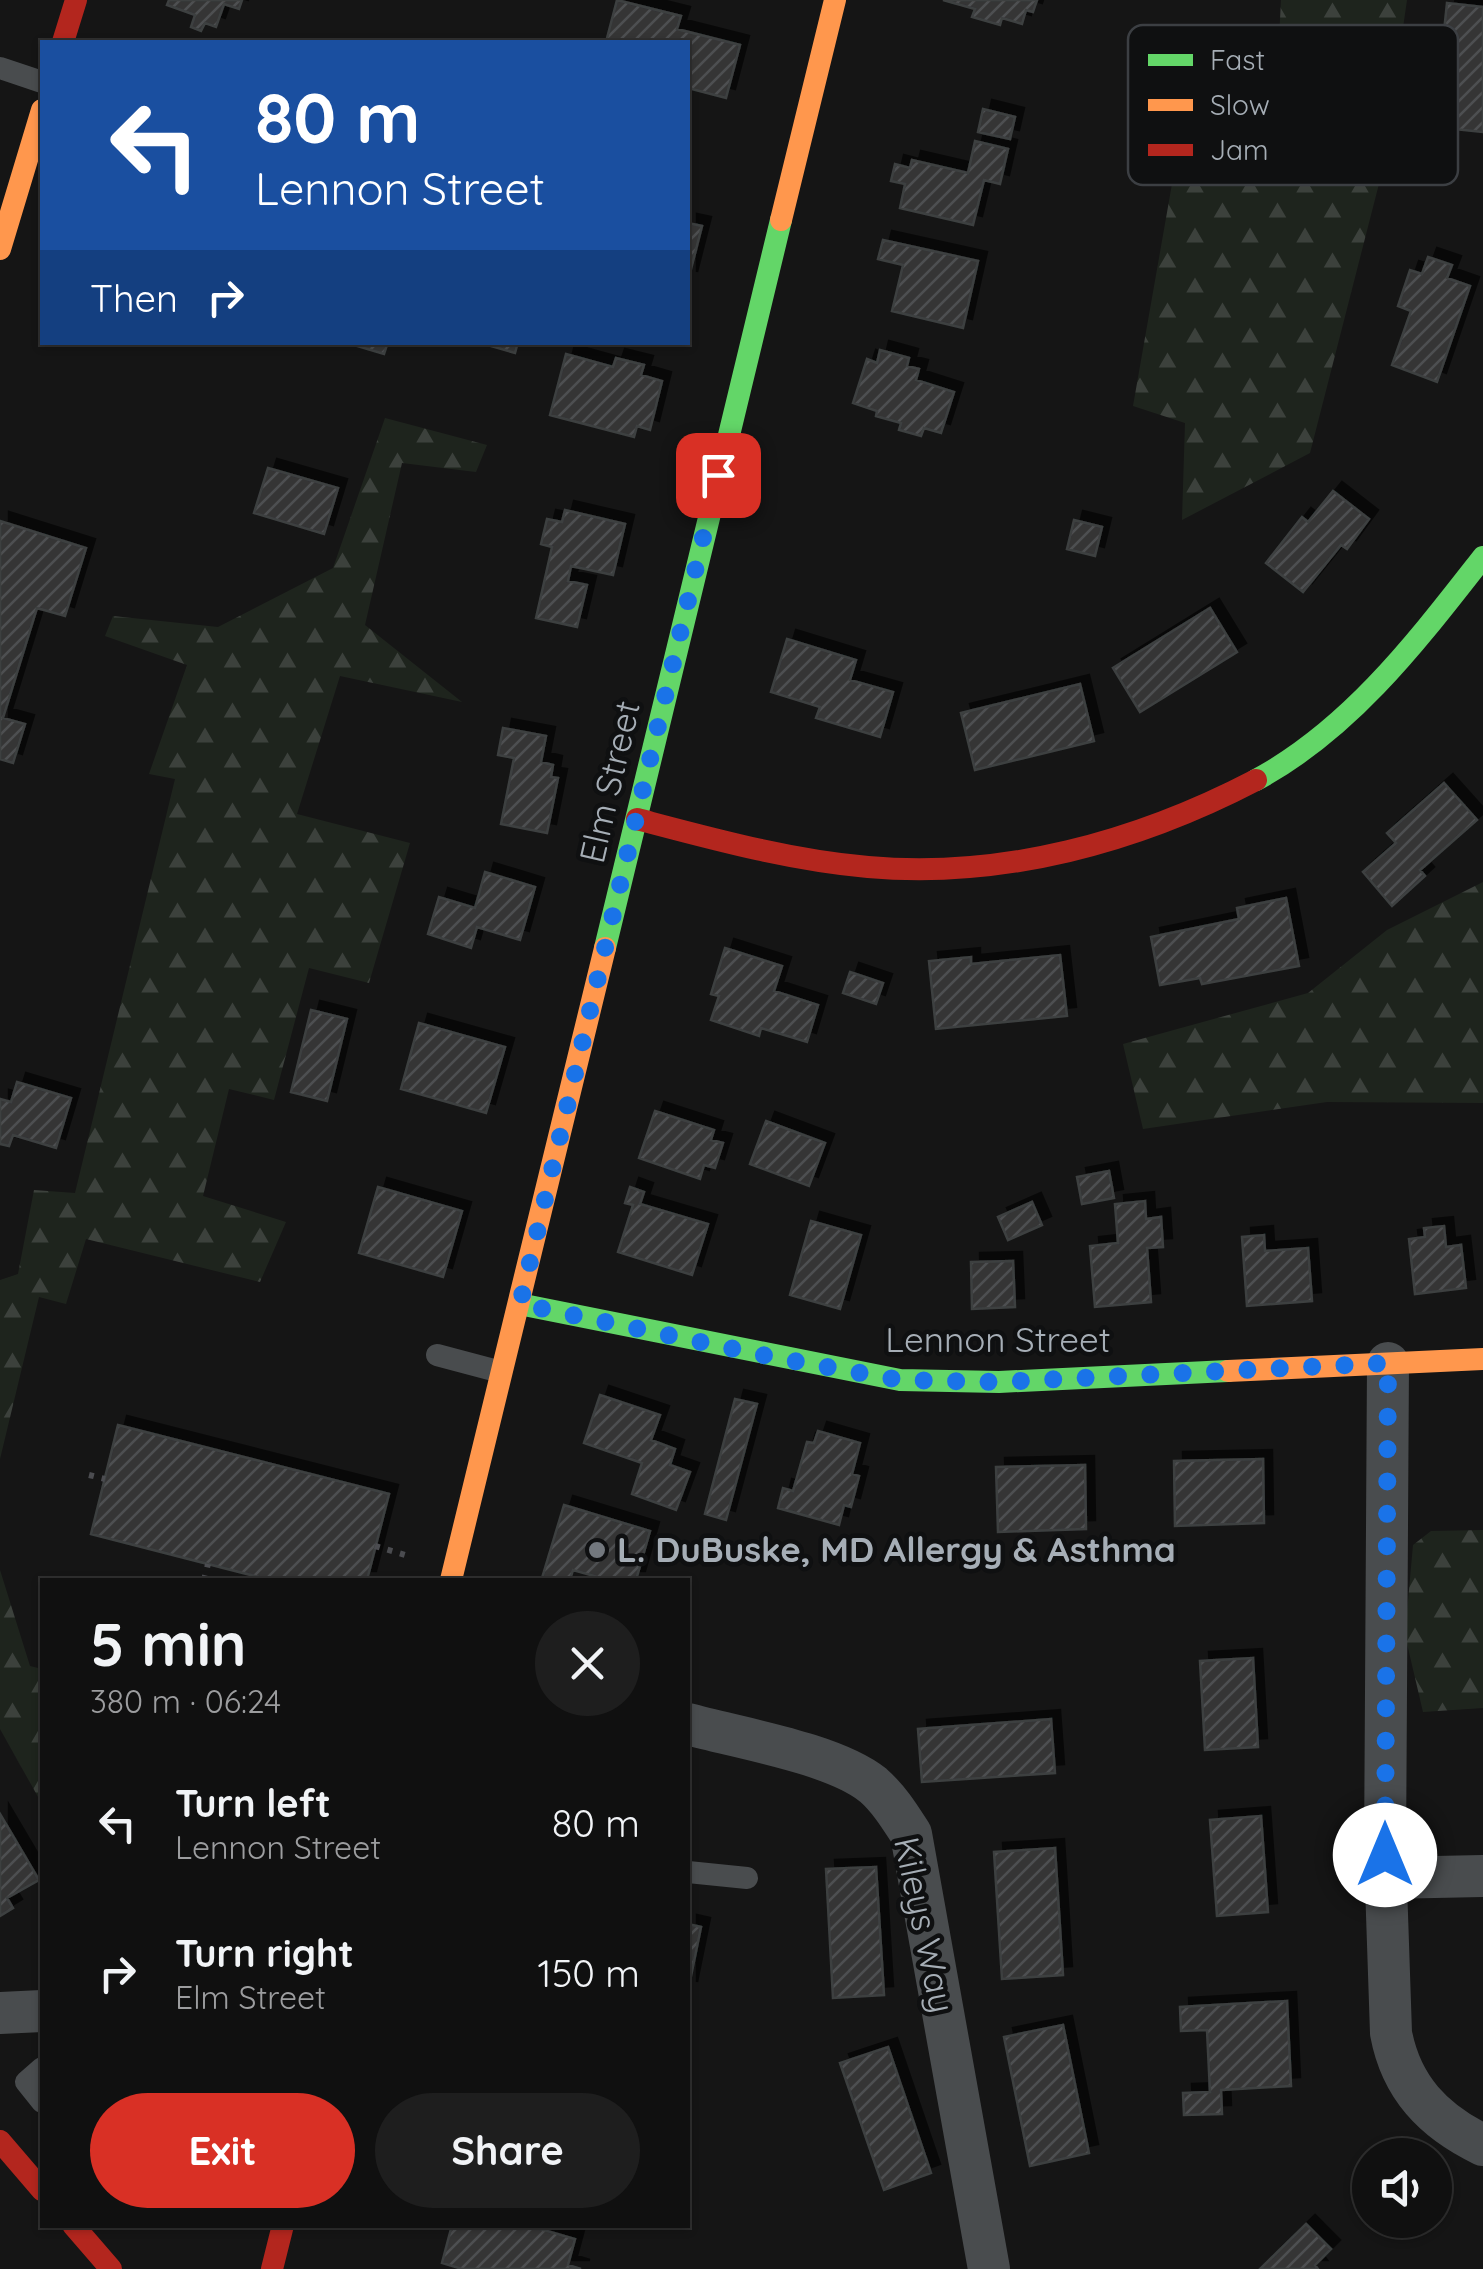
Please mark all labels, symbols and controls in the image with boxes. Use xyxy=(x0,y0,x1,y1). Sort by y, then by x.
legend xyxy=(1128,25,1458,185)
text: Fast xyxy=(1210,42,1265,77)
text: 80 m xyxy=(255,73,420,161)
icon: left xyxy=(90,80,220,210)
text: Slow xyxy=(1210,87,1270,122)
text: Jam xyxy=(1210,132,1269,167)
text: Lennon Street xyxy=(255,160,545,216)
icon: right xyxy=(198,270,253,325)
text: Then xyxy=(90,274,178,322)
pin xyxy=(676,433,761,518)
icon: arrive xyxy=(691,448,746,503)
street label: Elm Street xyxy=(569,696,649,867)
street label: Lennon Street xyxy=(885,1317,1111,1361)
place label: L. DuBuske, MD Allergy & Asthma xyxy=(617,1527,1176,1571)
marker: L. DuBuske, MD Allergy & Asthma xyxy=(586,1539,608,1561)
text: 5 min xyxy=(90,1606,247,1681)
button: close xyxy=(535,1611,640,1716)
text: 380 m · 06:24 xyxy=(90,1681,281,1721)
text: Turn left xyxy=(175,1779,331,1827)
icon: left xyxy=(90,1796,145,1851)
text: 80 m xyxy=(552,1799,640,1847)
position arrow xyxy=(1333,1803,1437,1907)
text: Lennon Street xyxy=(175,1827,381,1867)
street label: Kileys Way xyxy=(885,1833,965,2017)
text: Turn right xyxy=(175,1929,354,1977)
icon: right xyxy=(90,1946,145,2001)
text: 150 m xyxy=(538,1949,640,1997)
text: Elm Street xyxy=(175,1977,326,2017)
button: Exit xyxy=(90,2093,355,2208)
button: Share xyxy=(375,2093,640,2208)
map controls xyxy=(1352,2138,1452,2238)
button: sound xyxy=(1352,2138,1452,2238)

